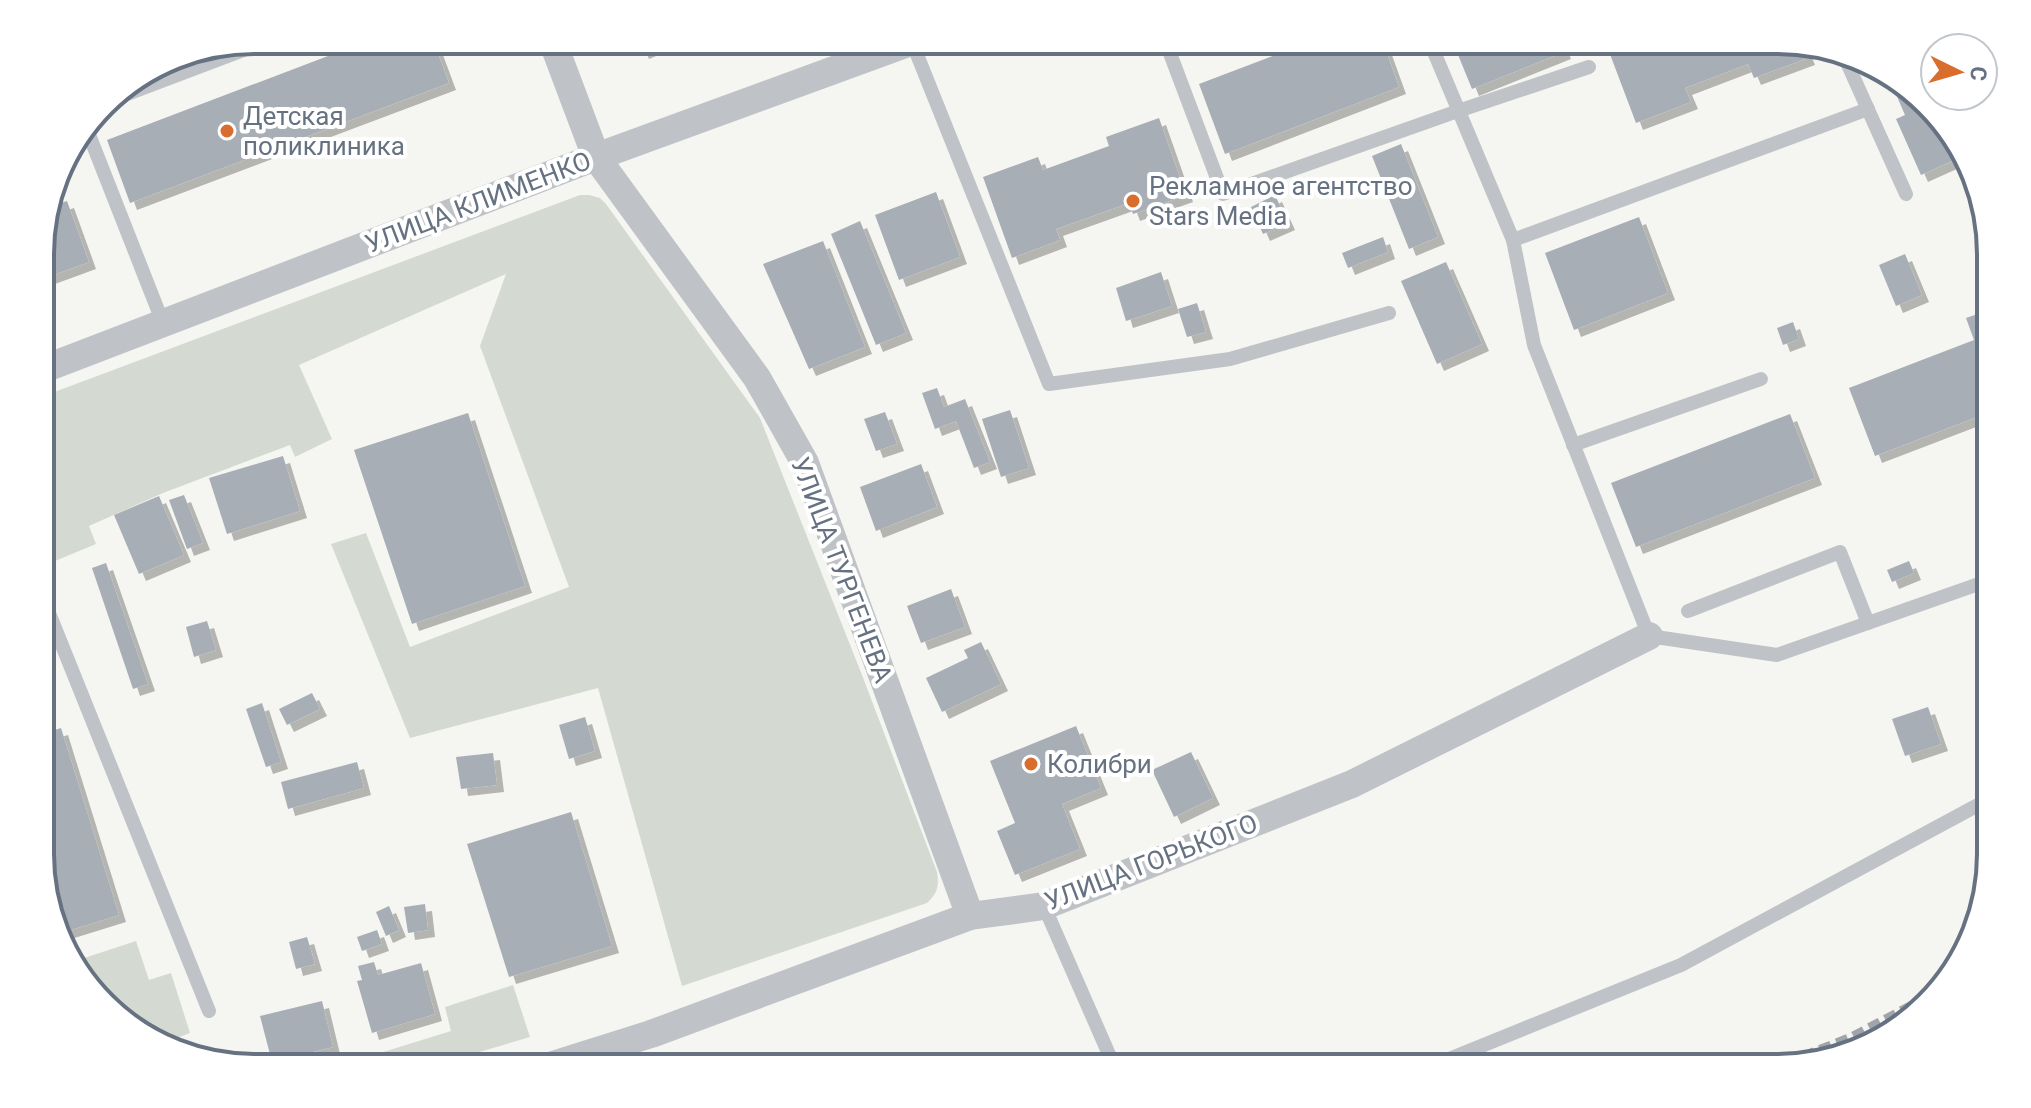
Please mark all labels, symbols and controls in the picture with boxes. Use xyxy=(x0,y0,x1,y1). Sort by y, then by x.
north arrow xyxy=(1919,32,1999,112)
text: С xyxy=(1965,65,1992,82)
place label: Детская поликлиника xyxy=(243,101,405,161)
marker: Детская поликлиника xyxy=(218,122,236,140)
street label: УЛИЦА КЛИМЕНКО xyxy=(361,145,595,259)
place label: Рекламное агентство Stars Media xyxy=(1149,171,1412,231)
marker: Рекламное агентство Stars Media xyxy=(1124,192,1142,210)
street label: УЛИЦА ТУРГЕНЕВА xyxy=(785,453,899,687)
place label: Колибри xyxy=(1047,749,1152,779)
marker: Колибри xyxy=(1022,755,1040,773)
street label: УЛИЦА ГОРЬКОГО xyxy=(1041,808,1261,916)

